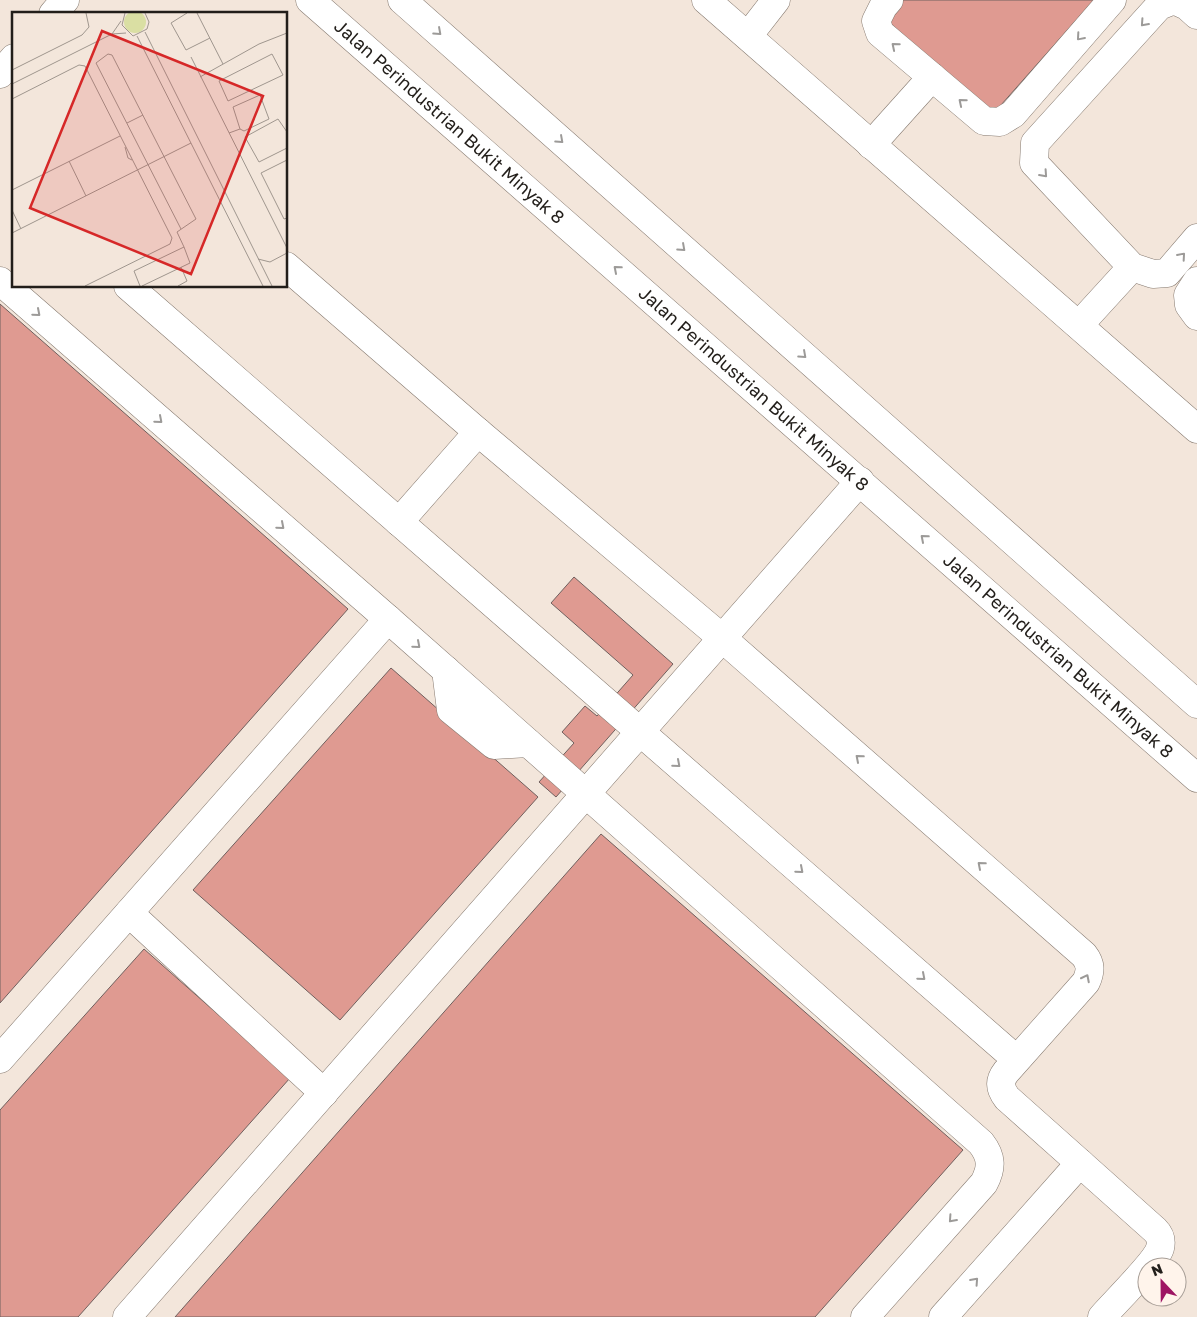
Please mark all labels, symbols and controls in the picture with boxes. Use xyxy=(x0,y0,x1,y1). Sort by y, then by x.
inset map xyxy=(12,12,288,288)
street label: Jalan Perindustrian Bukit Minyak 8 xyxy=(330,14,569,228)
one-way arrow xyxy=(1141,17,1150,26)
one-way arrow xyxy=(433,27,442,36)
one-way arrow xyxy=(1077,31,1086,40)
one-way arrow xyxy=(892,43,901,51)
one-way arrow xyxy=(959,99,968,108)
one-way arrow xyxy=(554,134,563,143)
one-way arrow xyxy=(1038,169,1047,178)
one-way arrow xyxy=(676,242,685,251)
one-way arrow xyxy=(1176,253,1184,262)
one-way arrow xyxy=(614,266,623,275)
street label: Jalan Perindustrian Bukit Minyak 8 xyxy=(635,281,874,495)
one-way arrow xyxy=(31,307,40,316)
one-way arrow xyxy=(798,350,807,359)
one-way arrow xyxy=(154,414,163,423)
one-way arrow xyxy=(276,521,285,530)
one-way arrow xyxy=(920,534,929,543)
street label: Jalan Perindustrian Bukit Minyak 8 xyxy=(939,548,1178,762)
one-way arrow xyxy=(411,639,420,648)
one-way arrow xyxy=(856,755,865,763)
one-way arrow xyxy=(671,758,680,766)
one-way arrow xyxy=(978,861,987,870)
one-way arrow xyxy=(794,865,803,874)
one-way arrow xyxy=(916,971,925,980)
one-way arrow xyxy=(1080,974,1090,983)
one-way arrow xyxy=(948,1214,957,1223)
north arrow xyxy=(1137,1257,1187,1307)
text: N xyxy=(1149,1260,1165,1279)
one-way arrow xyxy=(969,1277,978,1286)

